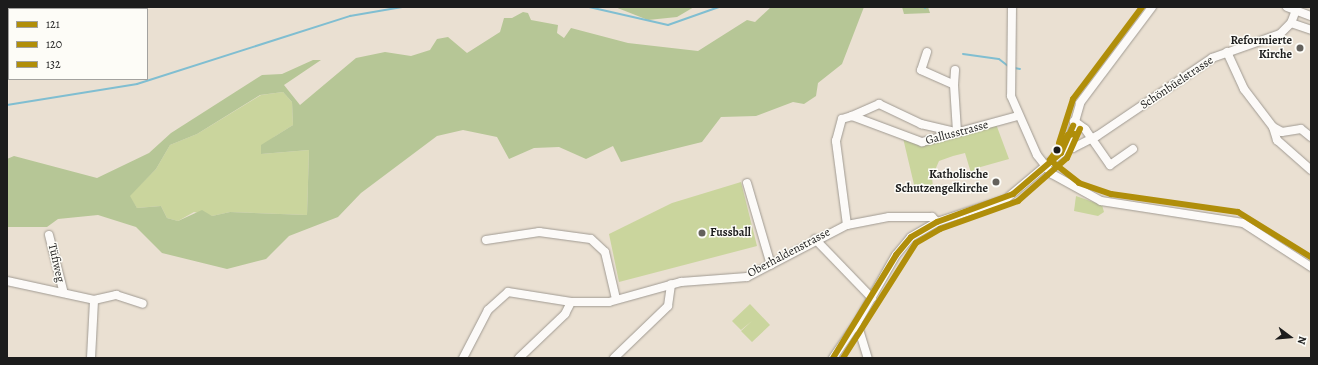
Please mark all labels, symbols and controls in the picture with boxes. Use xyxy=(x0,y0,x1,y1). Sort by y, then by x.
legend xyxy=(8,8,148,80)
text: 121 xyxy=(46,16,60,32)
place label: Reformierte Kirche xyxy=(1230,34,1292,62)
text: 120 xyxy=(46,36,62,52)
marker: Reformierte Kirche xyxy=(1295,43,1305,53)
street label: Schönbüelstrasse xyxy=(1138,53,1216,113)
text: 132 xyxy=(46,56,61,72)
street label: Gallusstrasse xyxy=(924,118,990,148)
unlabelled marker xyxy=(1052,145,1062,155)
place label: Katholische Schutzengelkirche xyxy=(895,168,988,196)
marker: Katholische Schutzengelkirche xyxy=(991,177,1001,187)
street label: Oberhaldenstrasse xyxy=(745,225,833,281)
place label: Fussball xyxy=(710,226,751,240)
marker: Fussball xyxy=(697,228,707,238)
street label: Tüfiweg xyxy=(45,242,67,284)
north arrow xyxy=(1270,317,1310,357)
text: N xyxy=(1294,335,1310,346)

